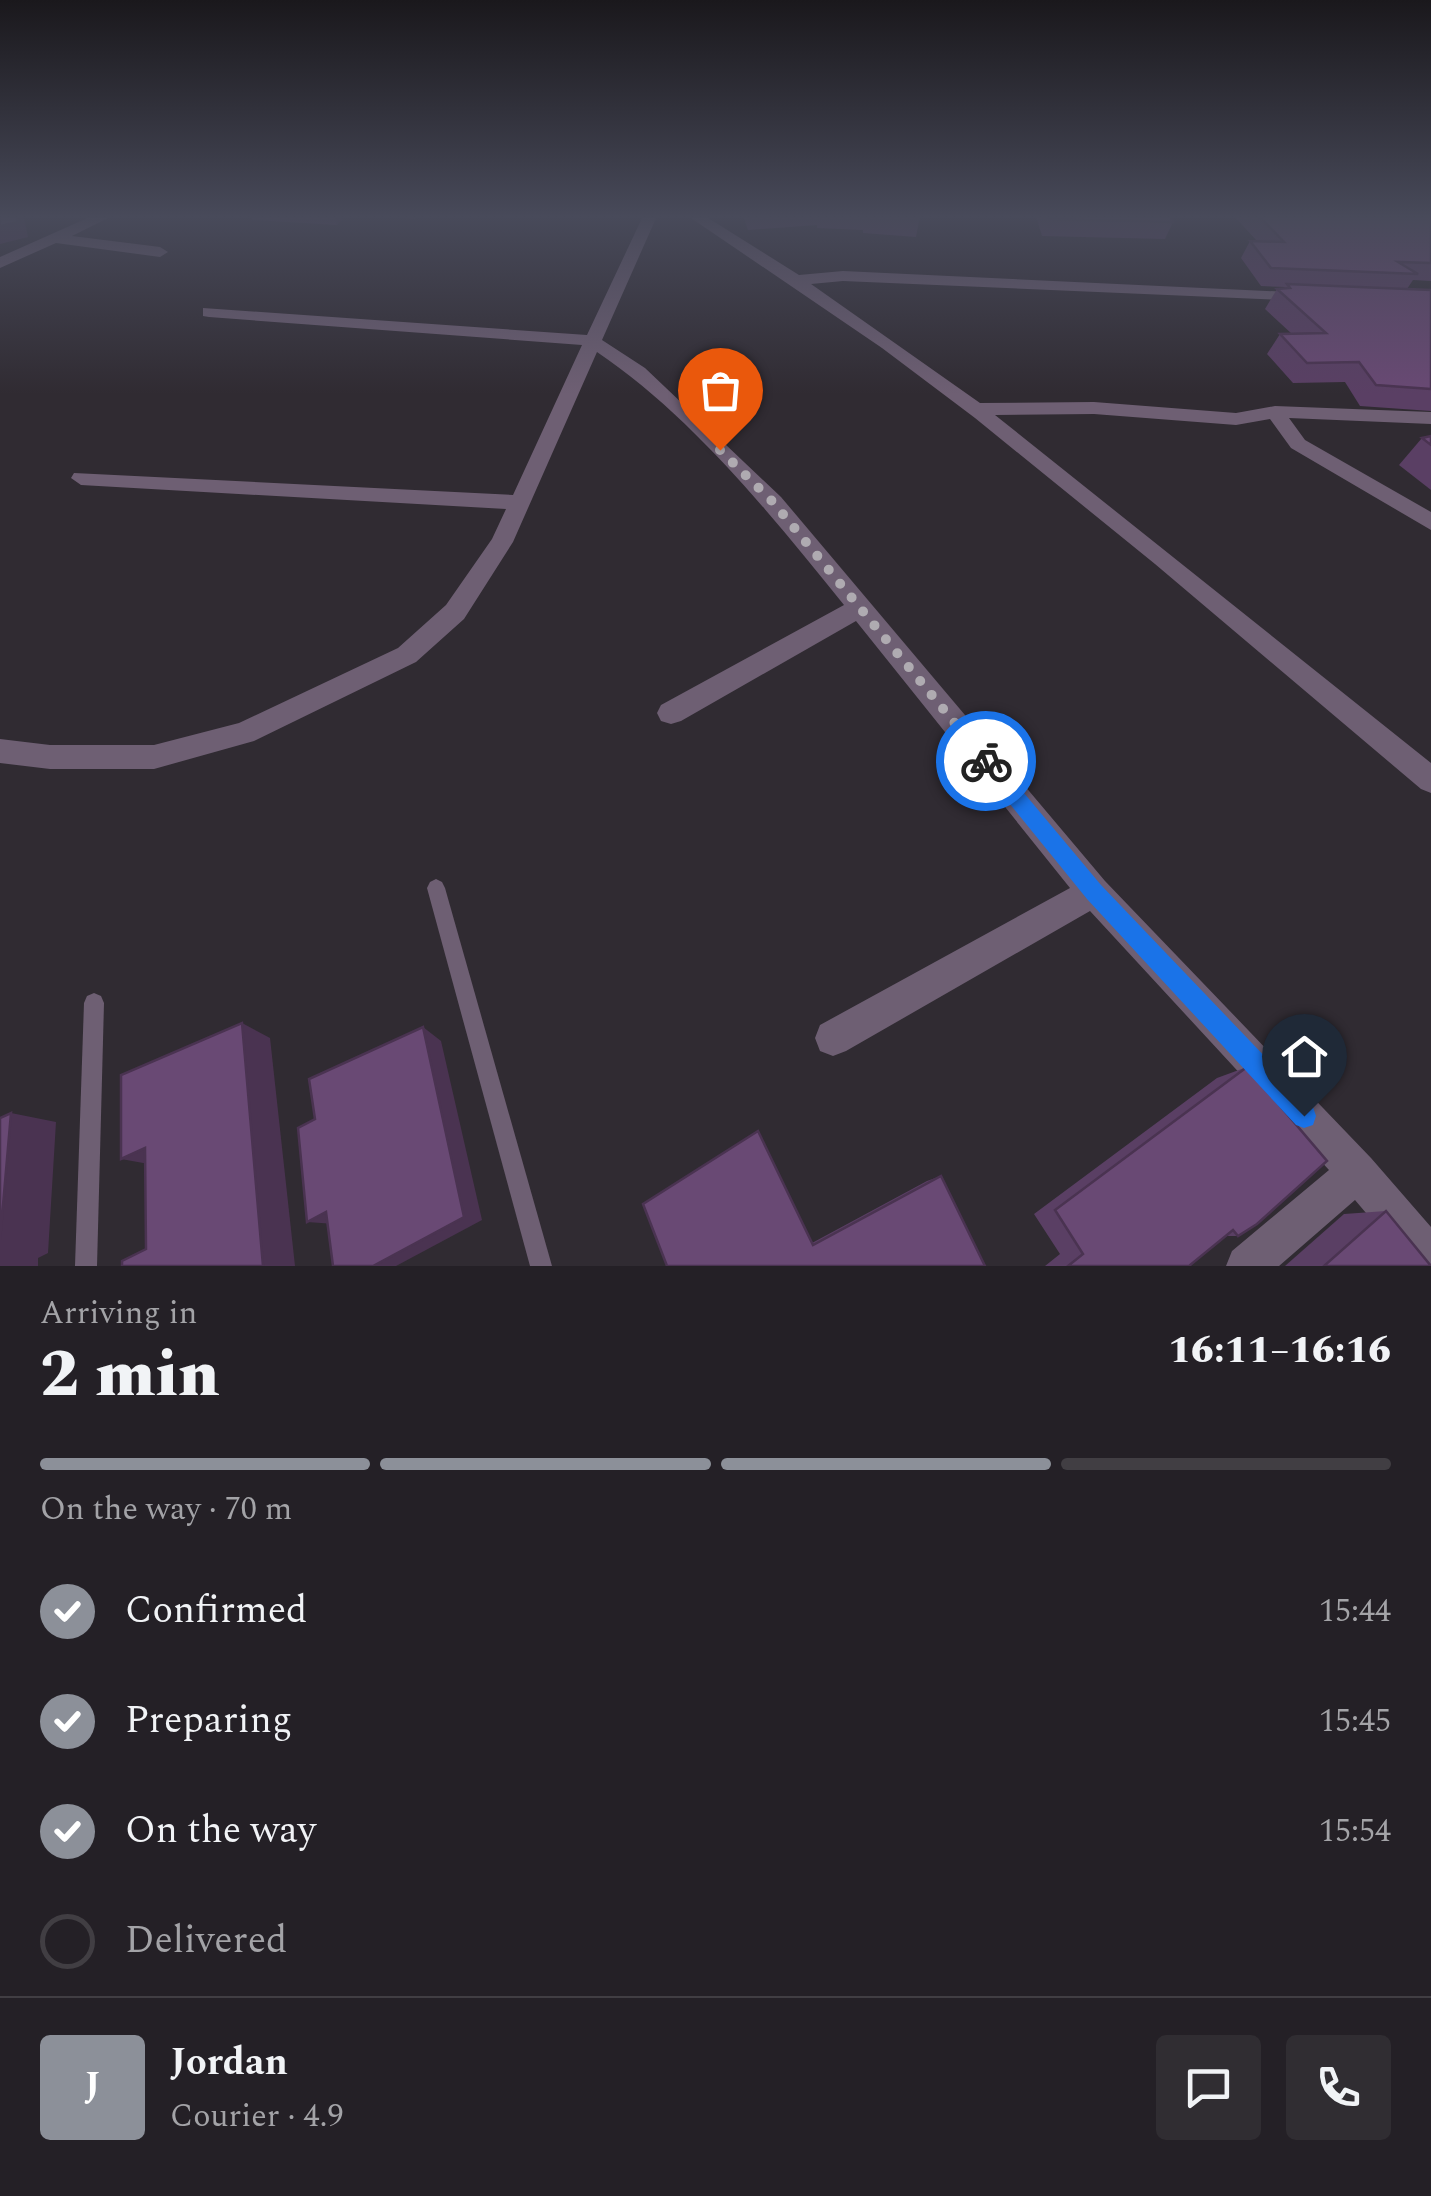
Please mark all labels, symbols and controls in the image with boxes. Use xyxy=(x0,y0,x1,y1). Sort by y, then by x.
pin xyxy=(678,348,763,451)
icon: bag xyxy=(693,363,748,418)
courier xyxy=(936,711,1036,811)
icon: bike xyxy=(959,734,1014,789)
pin xyxy=(1262,1014,1347,1117)
icon: home xyxy=(1277,1029,1332,1084)
text: Arriving in xyxy=(40,1289,197,1338)
text: 16:11–16:16 xyxy=(1168,1322,1391,1380)
text: 2 min xyxy=(40,1326,220,1425)
text: On the way · 70 m xyxy=(40,1485,292,1534)
text: Confirmed xyxy=(125,1582,307,1640)
icon: check xyxy=(40,1584,95,1639)
text: 15:44 xyxy=(1319,1587,1391,1636)
text: Preparing xyxy=(125,1692,292,1750)
icon: check xyxy=(40,1694,95,1749)
text: 15:45 xyxy=(1319,1697,1391,1746)
text: On the way xyxy=(125,1802,316,1860)
icon: check xyxy=(40,1804,95,1859)
text: 15:54 xyxy=(1319,1807,1391,1856)
text: Delivered xyxy=(125,1912,287,1970)
text: Jordan xyxy=(170,2034,288,2092)
button: chat xyxy=(1156,2035,1261,2140)
button: phone xyxy=(1286,2035,1391,2140)
text: J xyxy=(84,2058,101,2116)
text: Courier · 4.9 xyxy=(170,2092,343,2141)

